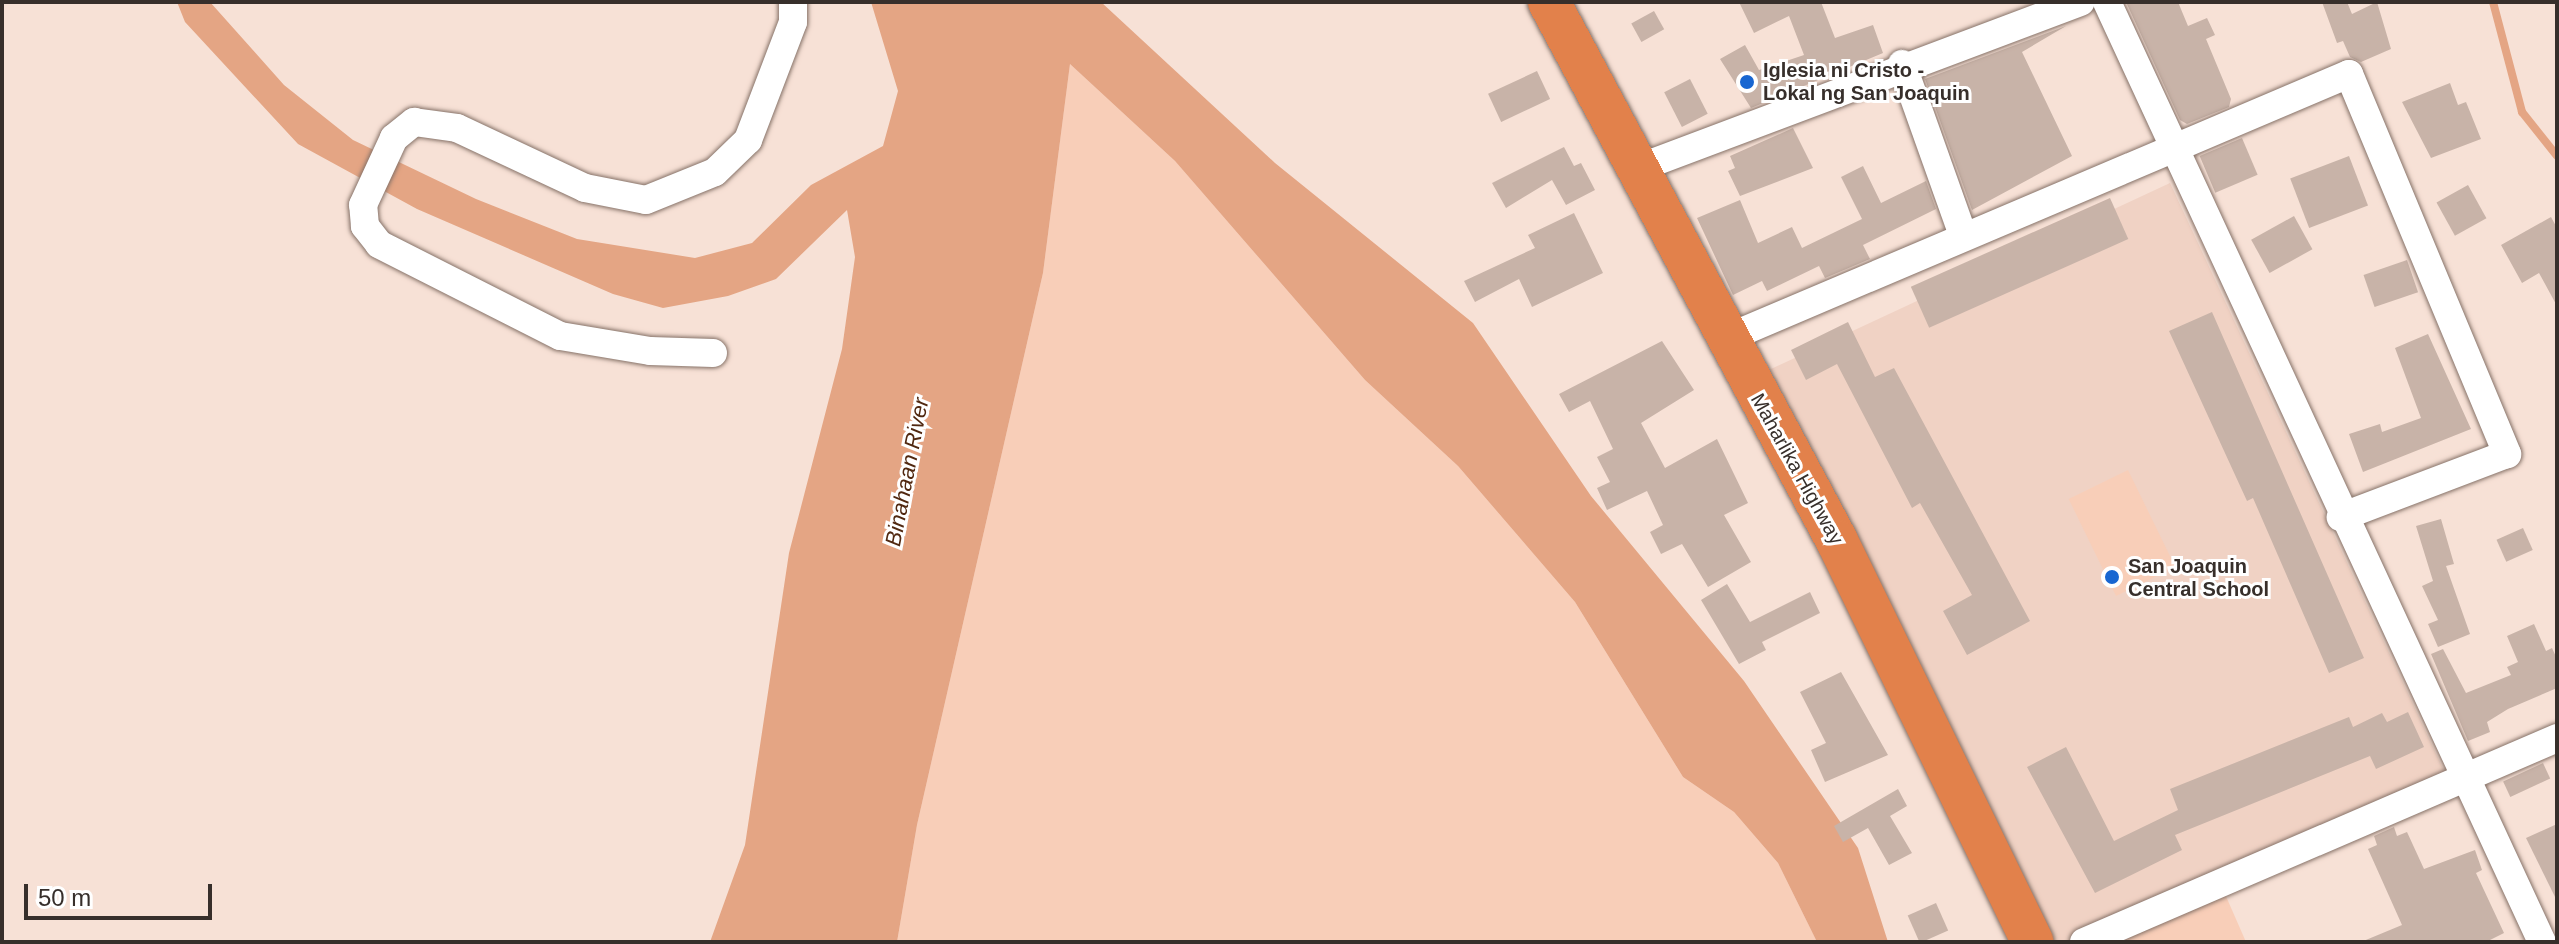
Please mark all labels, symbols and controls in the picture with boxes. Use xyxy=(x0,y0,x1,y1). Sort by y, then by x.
place label: Iglesia ni Cristo - Lokal ng San Joaquin xyxy=(1763,58,1970,105)
marker: Iglesia ni Cristo - Lokal ng San Joaquin xyxy=(1738,73,1756,91)
street label: Maharlika Highway xyxy=(1746,389,1848,549)
water label: Binahaan River xyxy=(880,396,934,548)
place label: San Joaquin Central School xyxy=(2128,554,2269,601)
marker: San Joaquin Central School xyxy=(2103,568,2121,586)
scale bar xyxy=(28,868,216,918)
text: 50 m xyxy=(38,884,91,911)

